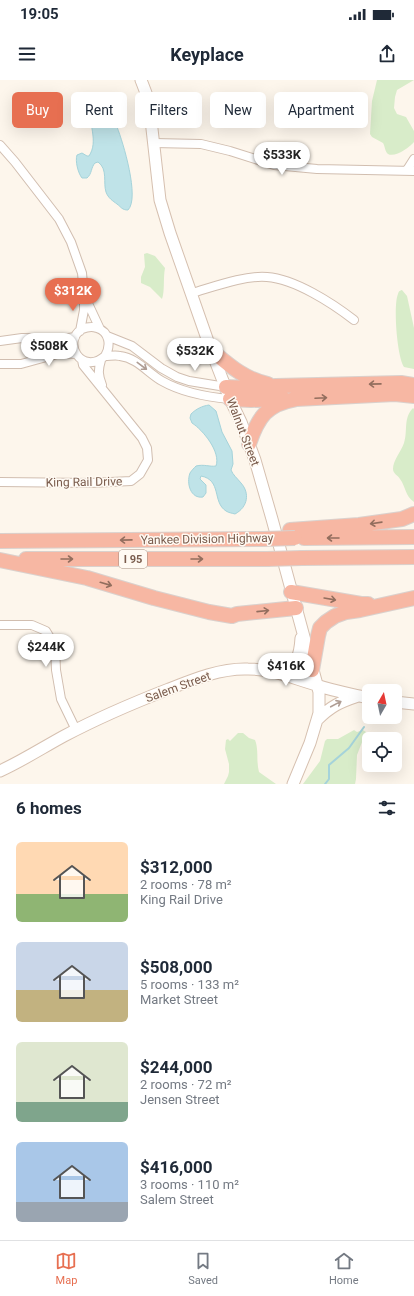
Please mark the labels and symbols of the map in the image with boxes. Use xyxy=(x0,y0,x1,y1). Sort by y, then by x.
pin: $533K xyxy=(254,142,310,176)
pin: $312K xyxy=(45,278,101,312)
pin: $508K xyxy=(21,333,77,367)
pin: $532K xyxy=(167,338,223,372)
one-way arrow xyxy=(136,362,147,370)
one-way arrow xyxy=(369,380,382,388)
one-way arrow xyxy=(314,395,327,402)
street label: Walnut Street xyxy=(224,396,262,468)
street label: King Rail Drive xyxy=(46,474,122,490)
one-way arrow xyxy=(370,519,383,527)
street label: Yankee Division Highway xyxy=(141,531,274,547)
one-way arrow xyxy=(327,534,340,542)
one-way arrow xyxy=(120,536,133,544)
road number: I 95 xyxy=(119,550,147,568)
one-way arrow xyxy=(60,555,73,563)
one-way arrow xyxy=(190,555,203,563)
one-way arrow xyxy=(99,581,112,588)
one-way arrow xyxy=(323,595,336,603)
one-way arrow xyxy=(256,607,269,615)
pin: $244K xyxy=(18,634,74,668)
pin: $416K xyxy=(258,653,314,687)
street label: Salem Street xyxy=(144,669,212,705)
north arrow xyxy=(362,684,402,724)
one-way arrow xyxy=(330,700,342,708)

